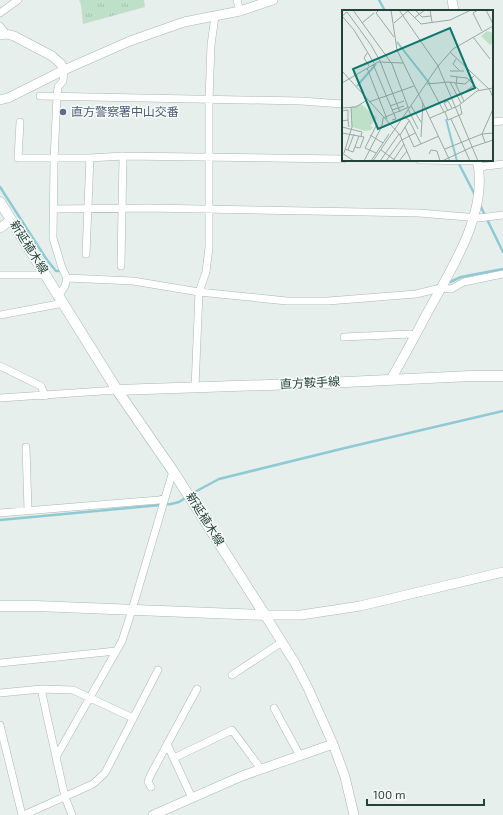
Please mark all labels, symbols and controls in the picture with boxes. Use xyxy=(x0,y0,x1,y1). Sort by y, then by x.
inset map xyxy=(342,10,493,161)
place label: 直方警察署中山交番 xyxy=(71,104,179,118)
marker: 直方警察署中山交番 xyxy=(58,107,68,117)
street label: 新延植木線 xyxy=(8,217,52,276)
street label: 直方鞍手線 xyxy=(280,373,340,391)
street label: 新延植木線 xyxy=(184,489,228,548)
scale bar xyxy=(367,781,484,807)
text: 100 m xyxy=(373,787,405,801)

